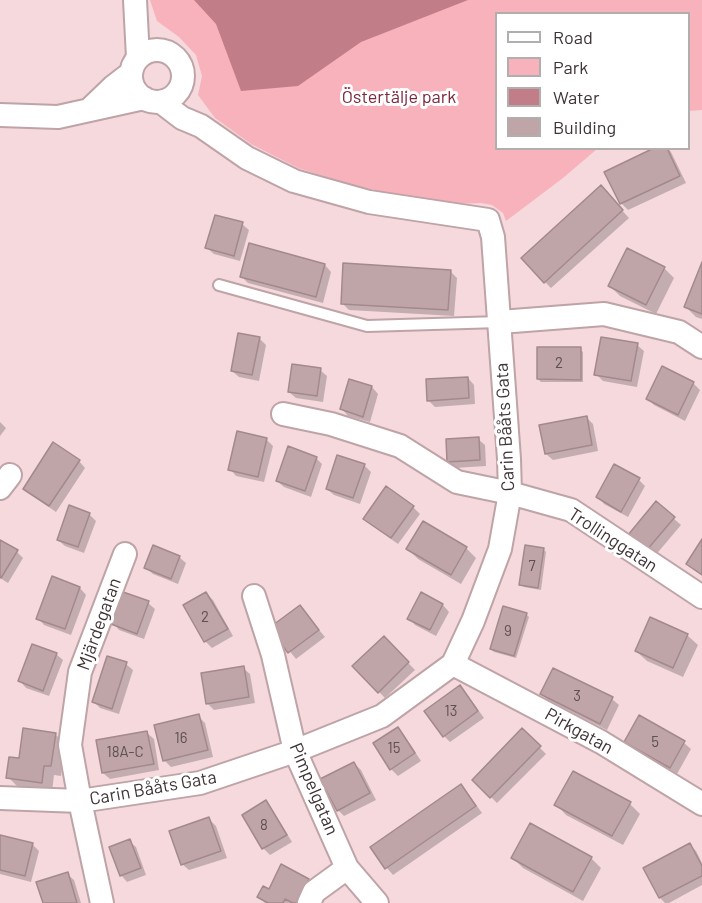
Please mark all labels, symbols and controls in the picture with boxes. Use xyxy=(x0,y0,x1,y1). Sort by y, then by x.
legend xyxy=(495,12,690,150)
text: Road xyxy=(553,26,593,48)
text: Park xyxy=(553,56,588,78)
park label: Östertälje park xyxy=(342,86,456,108)
text: Water xyxy=(553,86,600,108)
text: Building xyxy=(553,116,616,138)
house number: 2 xyxy=(555,354,563,372)
street label: Carin Bååts Gata xyxy=(491,362,519,492)
street label: Trollinggatan xyxy=(564,503,662,577)
house number: 7 xyxy=(528,557,536,575)
street label: Mjärdegatan xyxy=(72,575,126,673)
house number: 2 xyxy=(201,608,209,626)
house number: 9 xyxy=(504,622,512,640)
house number: 3 xyxy=(573,687,581,705)
house number: 13 xyxy=(445,702,457,720)
street label: Pirkgatan xyxy=(541,703,617,759)
house number: 16 xyxy=(175,729,187,747)
house number: 5 xyxy=(651,733,659,751)
house number: 15 xyxy=(388,739,400,757)
street label: Pimpelgatan xyxy=(285,740,343,838)
house number: 18A-C xyxy=(107,743,143,761)
street label: Carin Bååts Gata xyxy=(88,766,218,810)
house number: 8 xyxy=(260,816,268,834)

